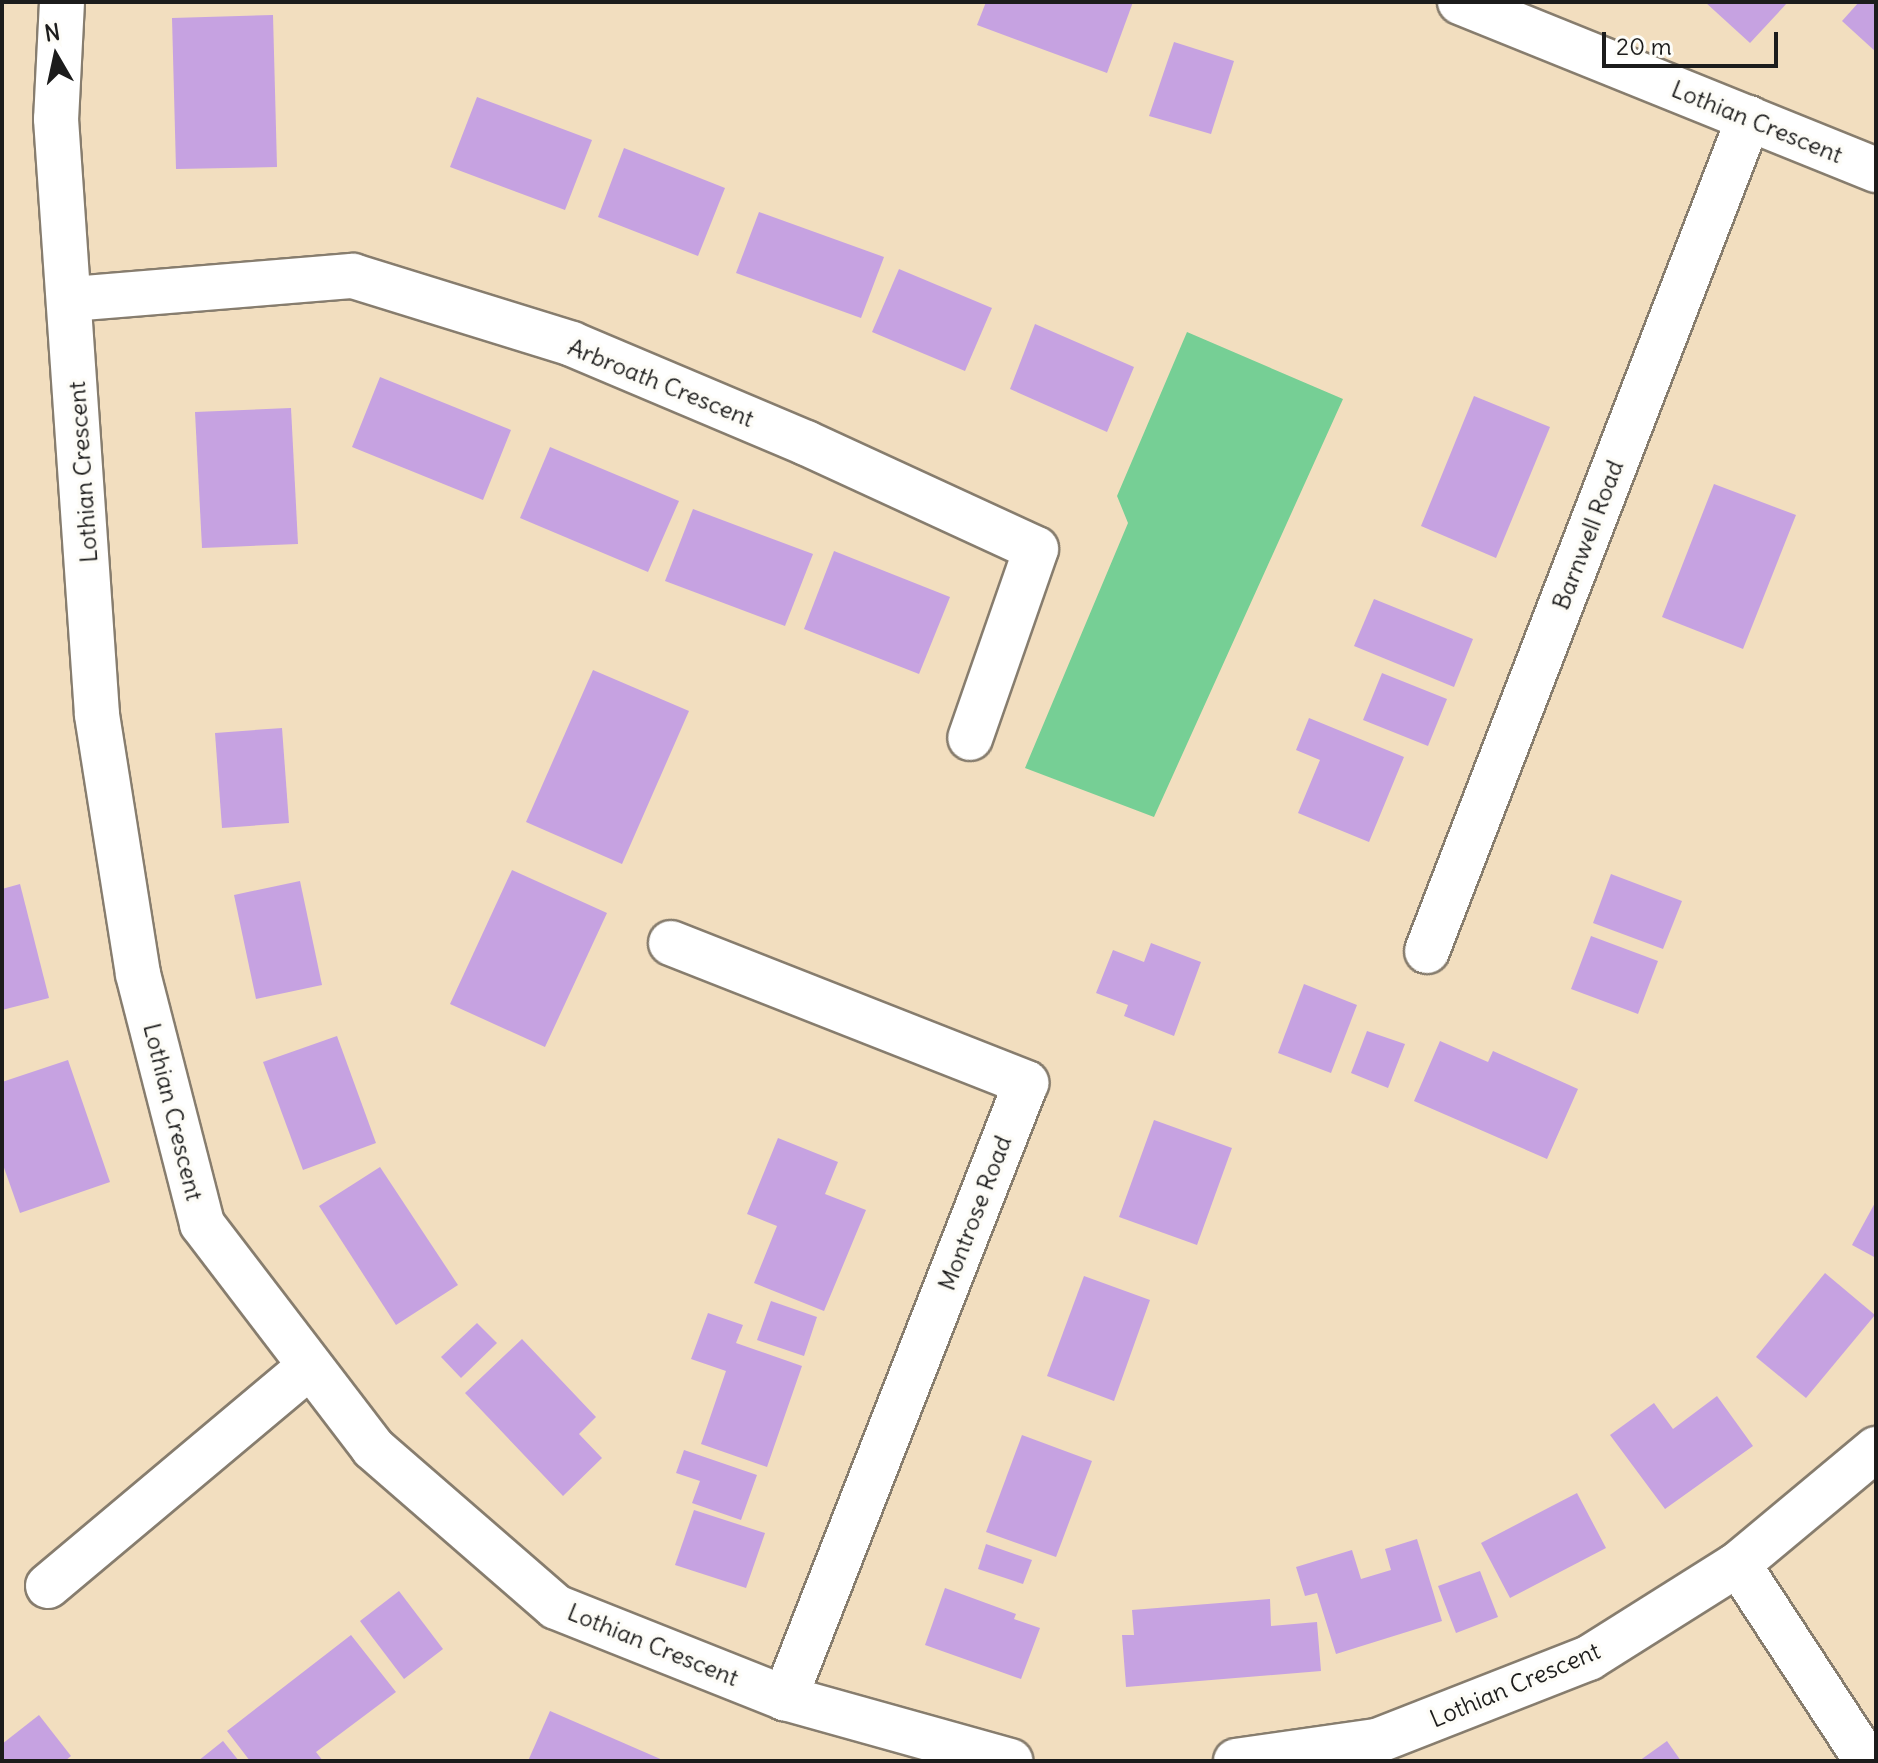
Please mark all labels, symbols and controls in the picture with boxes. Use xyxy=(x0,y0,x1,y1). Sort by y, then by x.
north arrow xyxy=(16,16,96,96)
scale bar xyxy=(1606,16,1782,66)
text: N xyxy=(43,17,62,47)
text: 20 m xyxy=(1616,31,1672,61)
street label: Lothian Crescent xyxy=(1667,75,1847,169)
street label: Arbroath Crescent xyxy=(564,333,758,433)
street label: Lothian Crescent xyxy=(62,380,104,564)
street label: Barnwell Road xyxy=(1546,456,1630,614)
street label: Lothian Crescent xyxy=(137,1020,209,1204)
street label: Montrose Road xyxy=(932,1132,1018,1294)
street label: Lothian Crescent xyxy=(563,1598,743,1692)
street label: Lothian Crescent xyxy=(1426,1636,1604,1734)

